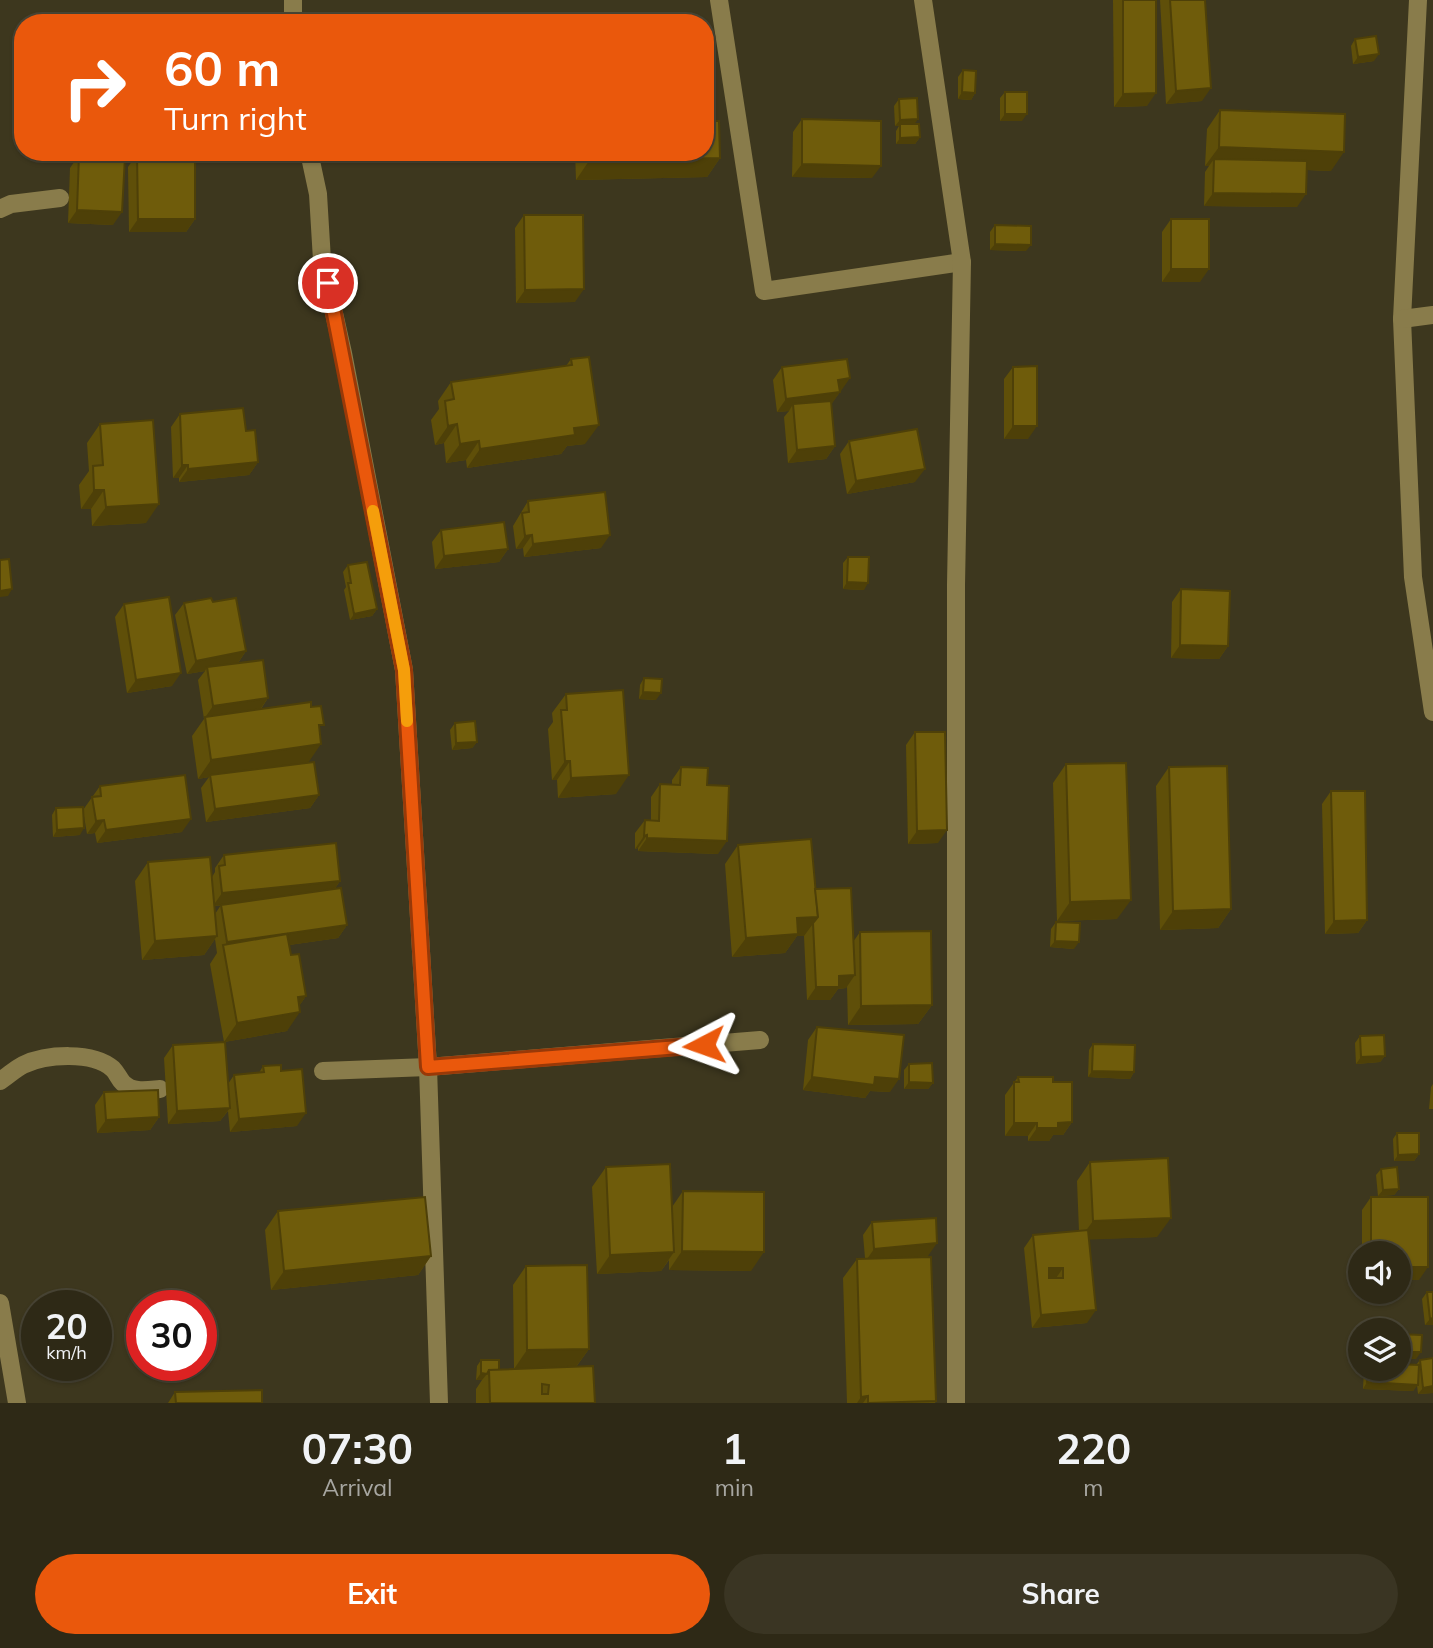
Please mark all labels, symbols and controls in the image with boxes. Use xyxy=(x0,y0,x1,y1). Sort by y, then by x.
text: 60 m xyxy=(164,37,280,98)
icon: right xyxy=(49,42,140,133)
text: Turn right xyxy=(164,98,307,138)
pin xyxy=(298,253,358,313)
icon: arrive xyxy=(309,264,347,302)
position arrow xyxy=(667,1008,741,1082)
map controls xyxy=(1348,1241,1411,1381)
button: sound xyxy=(1348,1241,1411,1304)
speed limit sign: 30 xyxy=(126,1290,217,1381)
text: 20 xyxy=(45,1304,88,1348)
button: layers xyxy=(1348,1318,1411,1381)
text: km/h xyxy=(46,1341,87,1364)
text: 07:30 xyxy=(302,1422,413,1475)
text: 1 xyxy=(722,1422,747,1475)
text: 220 xyxy=(1056,1422,1131,1475)
text: Arrival xyxy=(322,1473,393,1502)
text: min xyxy=(715,1473,754,1502)
text: m xyxy=(1083,1473,1104,1502)
button: Exit xyxy=(35,1554,710,1634)
button: Share xyxy=(724,1554,1398,1634)

